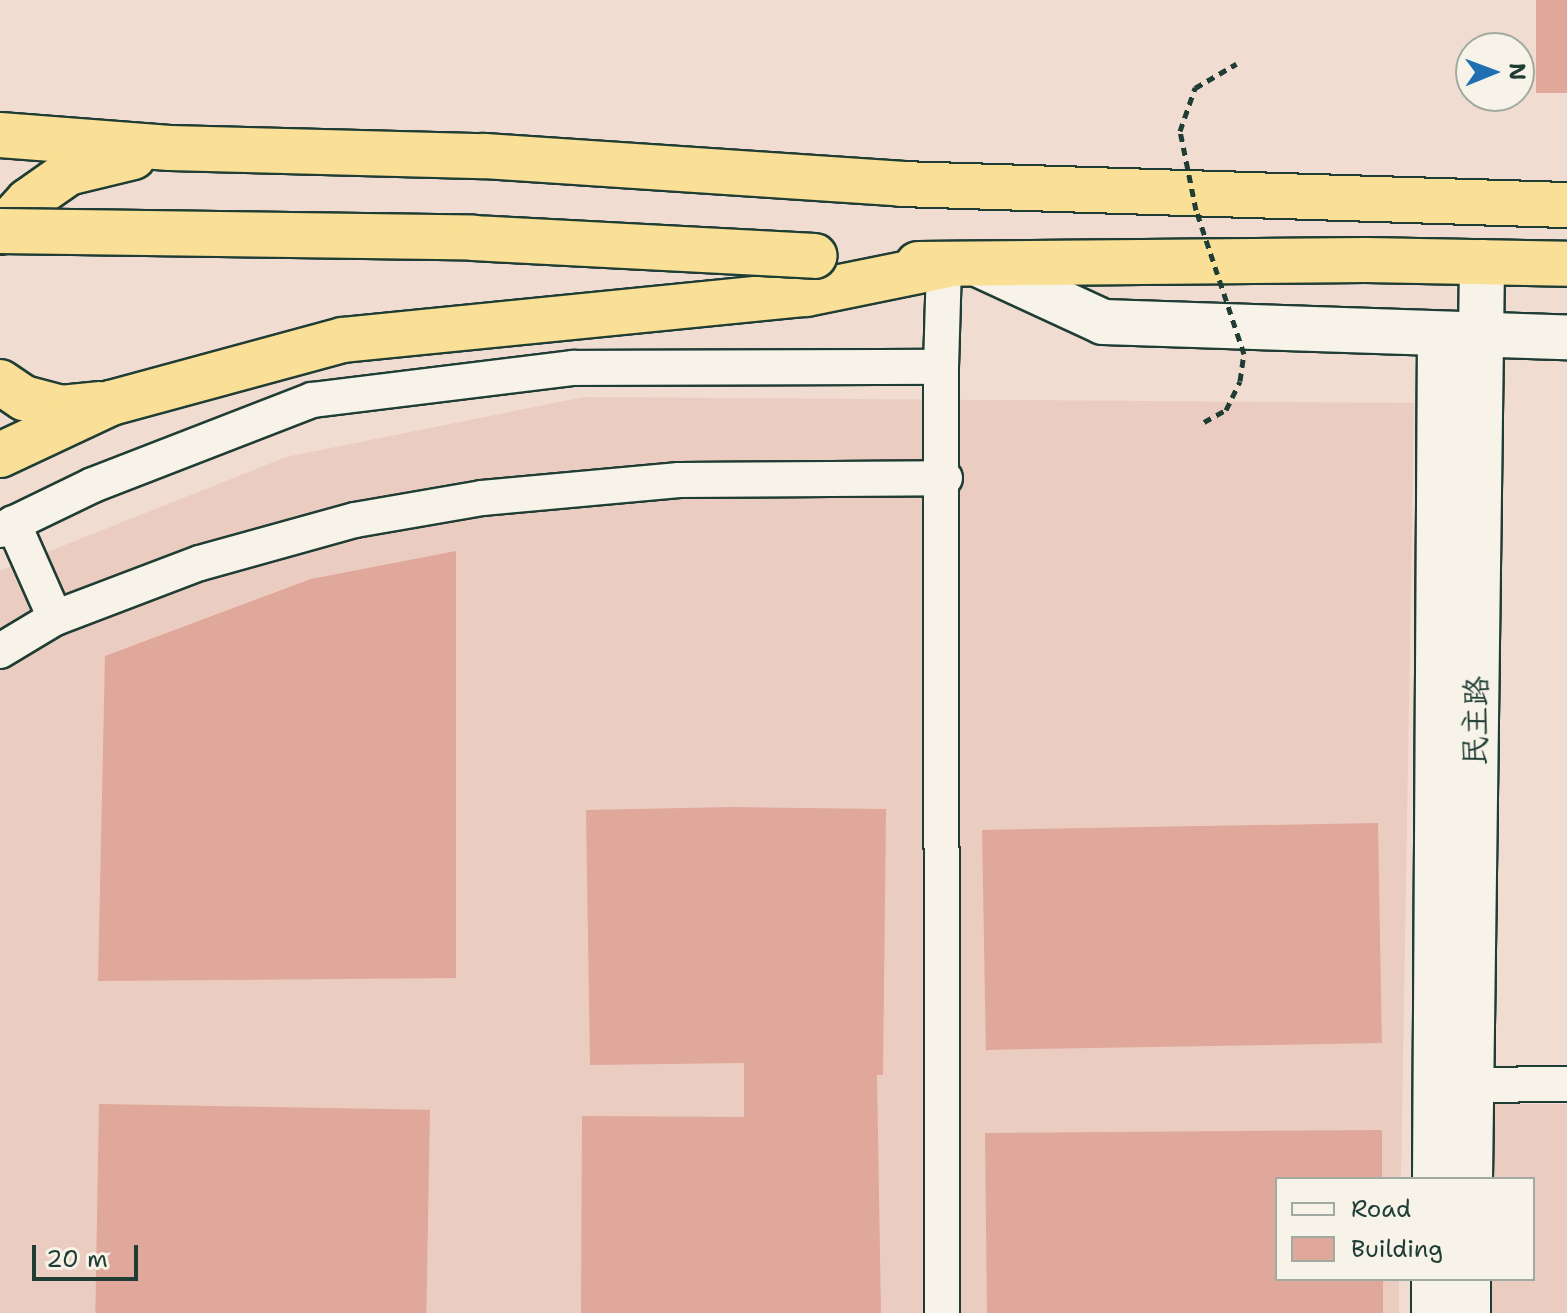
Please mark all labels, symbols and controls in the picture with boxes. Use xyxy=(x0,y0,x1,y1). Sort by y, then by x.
north arrow xyxy=(1455,32,1535,112)
text: N xyxy=(1503,63,1532,81)
street label: 民主路 xyxy=(1457,676,1495,766)
legend xyxy=(1275,1177,1535,1281)
text: Road xyxy=(1351,1193,1411,1225)
scale bar xyxy=(36,1229,142,1279)
text: Building xyxy=(1351,1233,1443,1265)
text: 20 m xyxy=(46,1243,108,1275)

